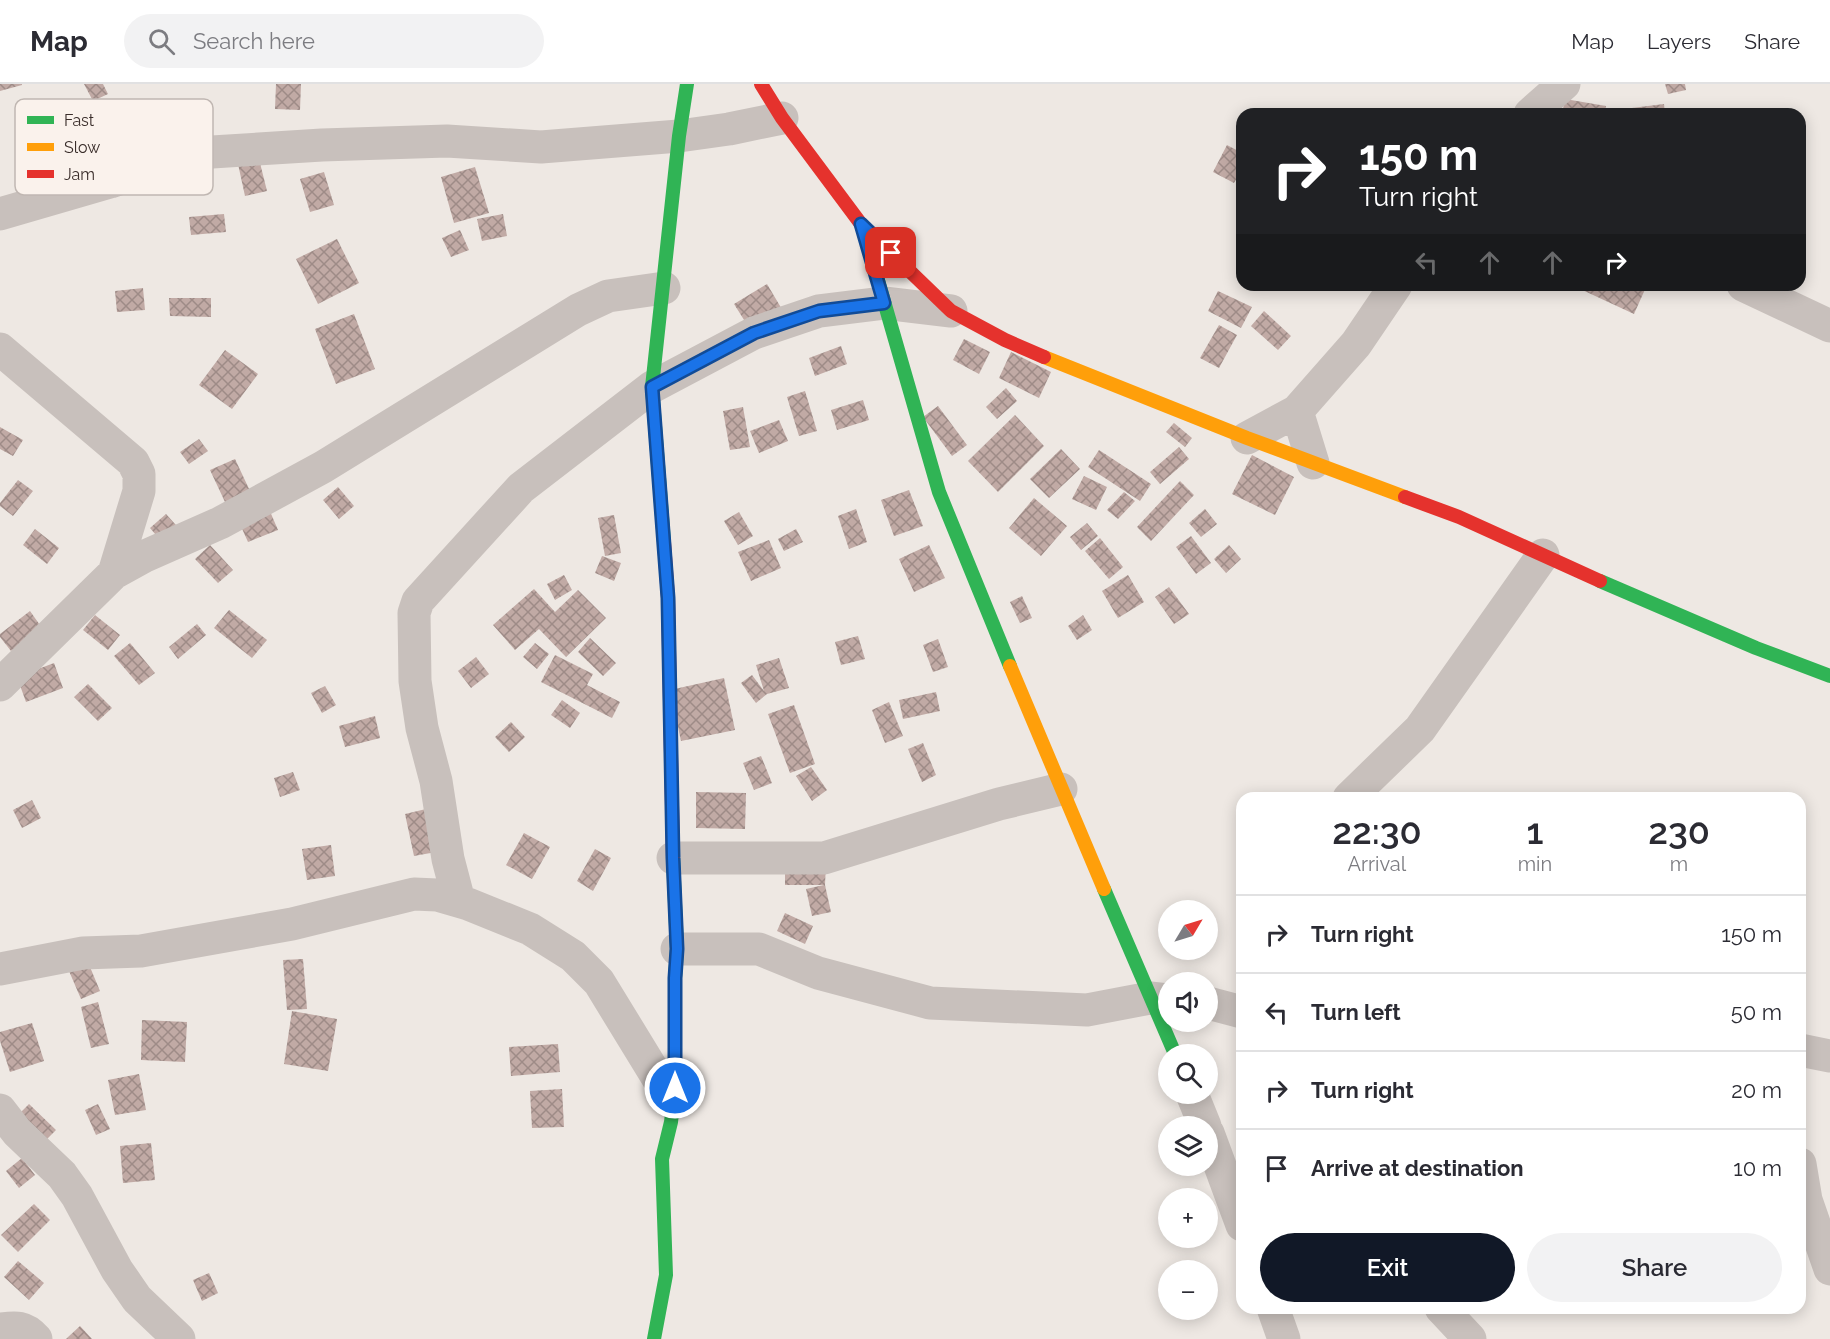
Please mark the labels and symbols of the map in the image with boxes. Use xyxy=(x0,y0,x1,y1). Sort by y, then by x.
legend xyxy=(15,99,213,195)
text: Fast xyxy=(64,111,95,130)
text: Slow xyxy=(64,138,100,157)
text: Jam xyxy=(64,165,95,184)
pin xyxy=(865,227,916,278)
north arrow xyxy=(1158,900,1218,960)
position arrow xyxy=(643,1056,707,1120)

